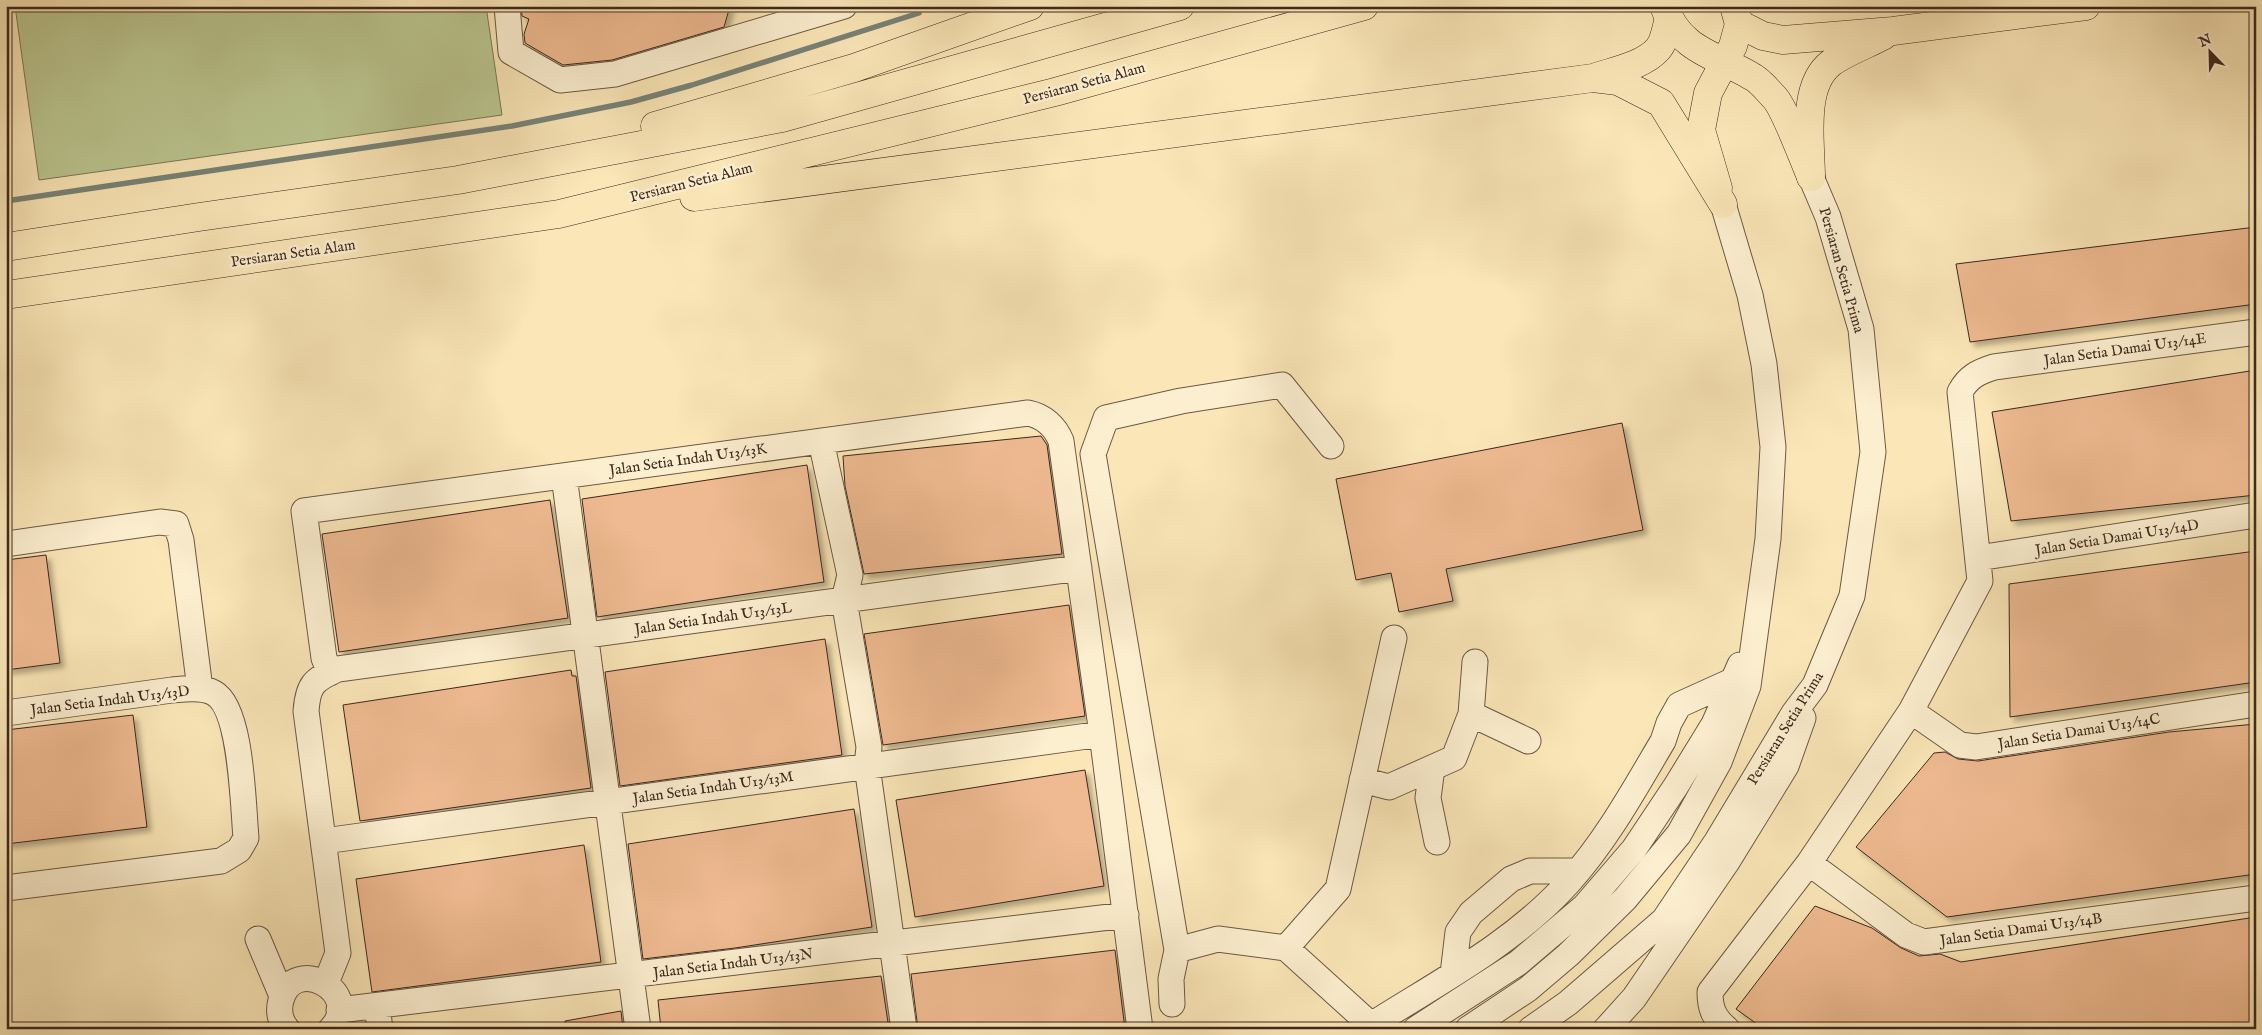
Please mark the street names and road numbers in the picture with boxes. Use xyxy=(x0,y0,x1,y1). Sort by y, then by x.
street label: Persiaran Setia Alam xyxy=(1021,58,1148,109)
street label: Persiaran Setia Alam xyxy=(628,158,755,207)
street label: Persiaran Setia Prima xyxy=(1815,205,1869,336)
street label: Persiaran Setia Alam xyxy=(230,235,357,272)
street label: Jalan Setia Damai U13/14E xyxy=(2041,329,2207,371)
street label: Jalan Setia Indah U13/13K xyxy=(606,439,768,480)
street label: Jalan Setia Damai U13/14D xyxy=(2032,515,2200,560)
street label: Jalan Setia Indah U13/13L xyxy=(631,598,793,639)
street label: Persiaran Setia Prima xyxy=(1743,668,1828,788)
street label: Jalan Setia Indah U13/13D xyxy=(28,681,191,720)
street label: Jalan Setia Damai U13/14C xyxy=(1995,709,2162,754)
street label: Jalan Setia Indah U13/13M xyxy=(630,767,795,808)
street label: Jalan Setia Damai U13/14B xyxy=(1937,909,2103,951)
street label: Jalan Setia Indah U13/13N xyxy=(650,944,814,983)

